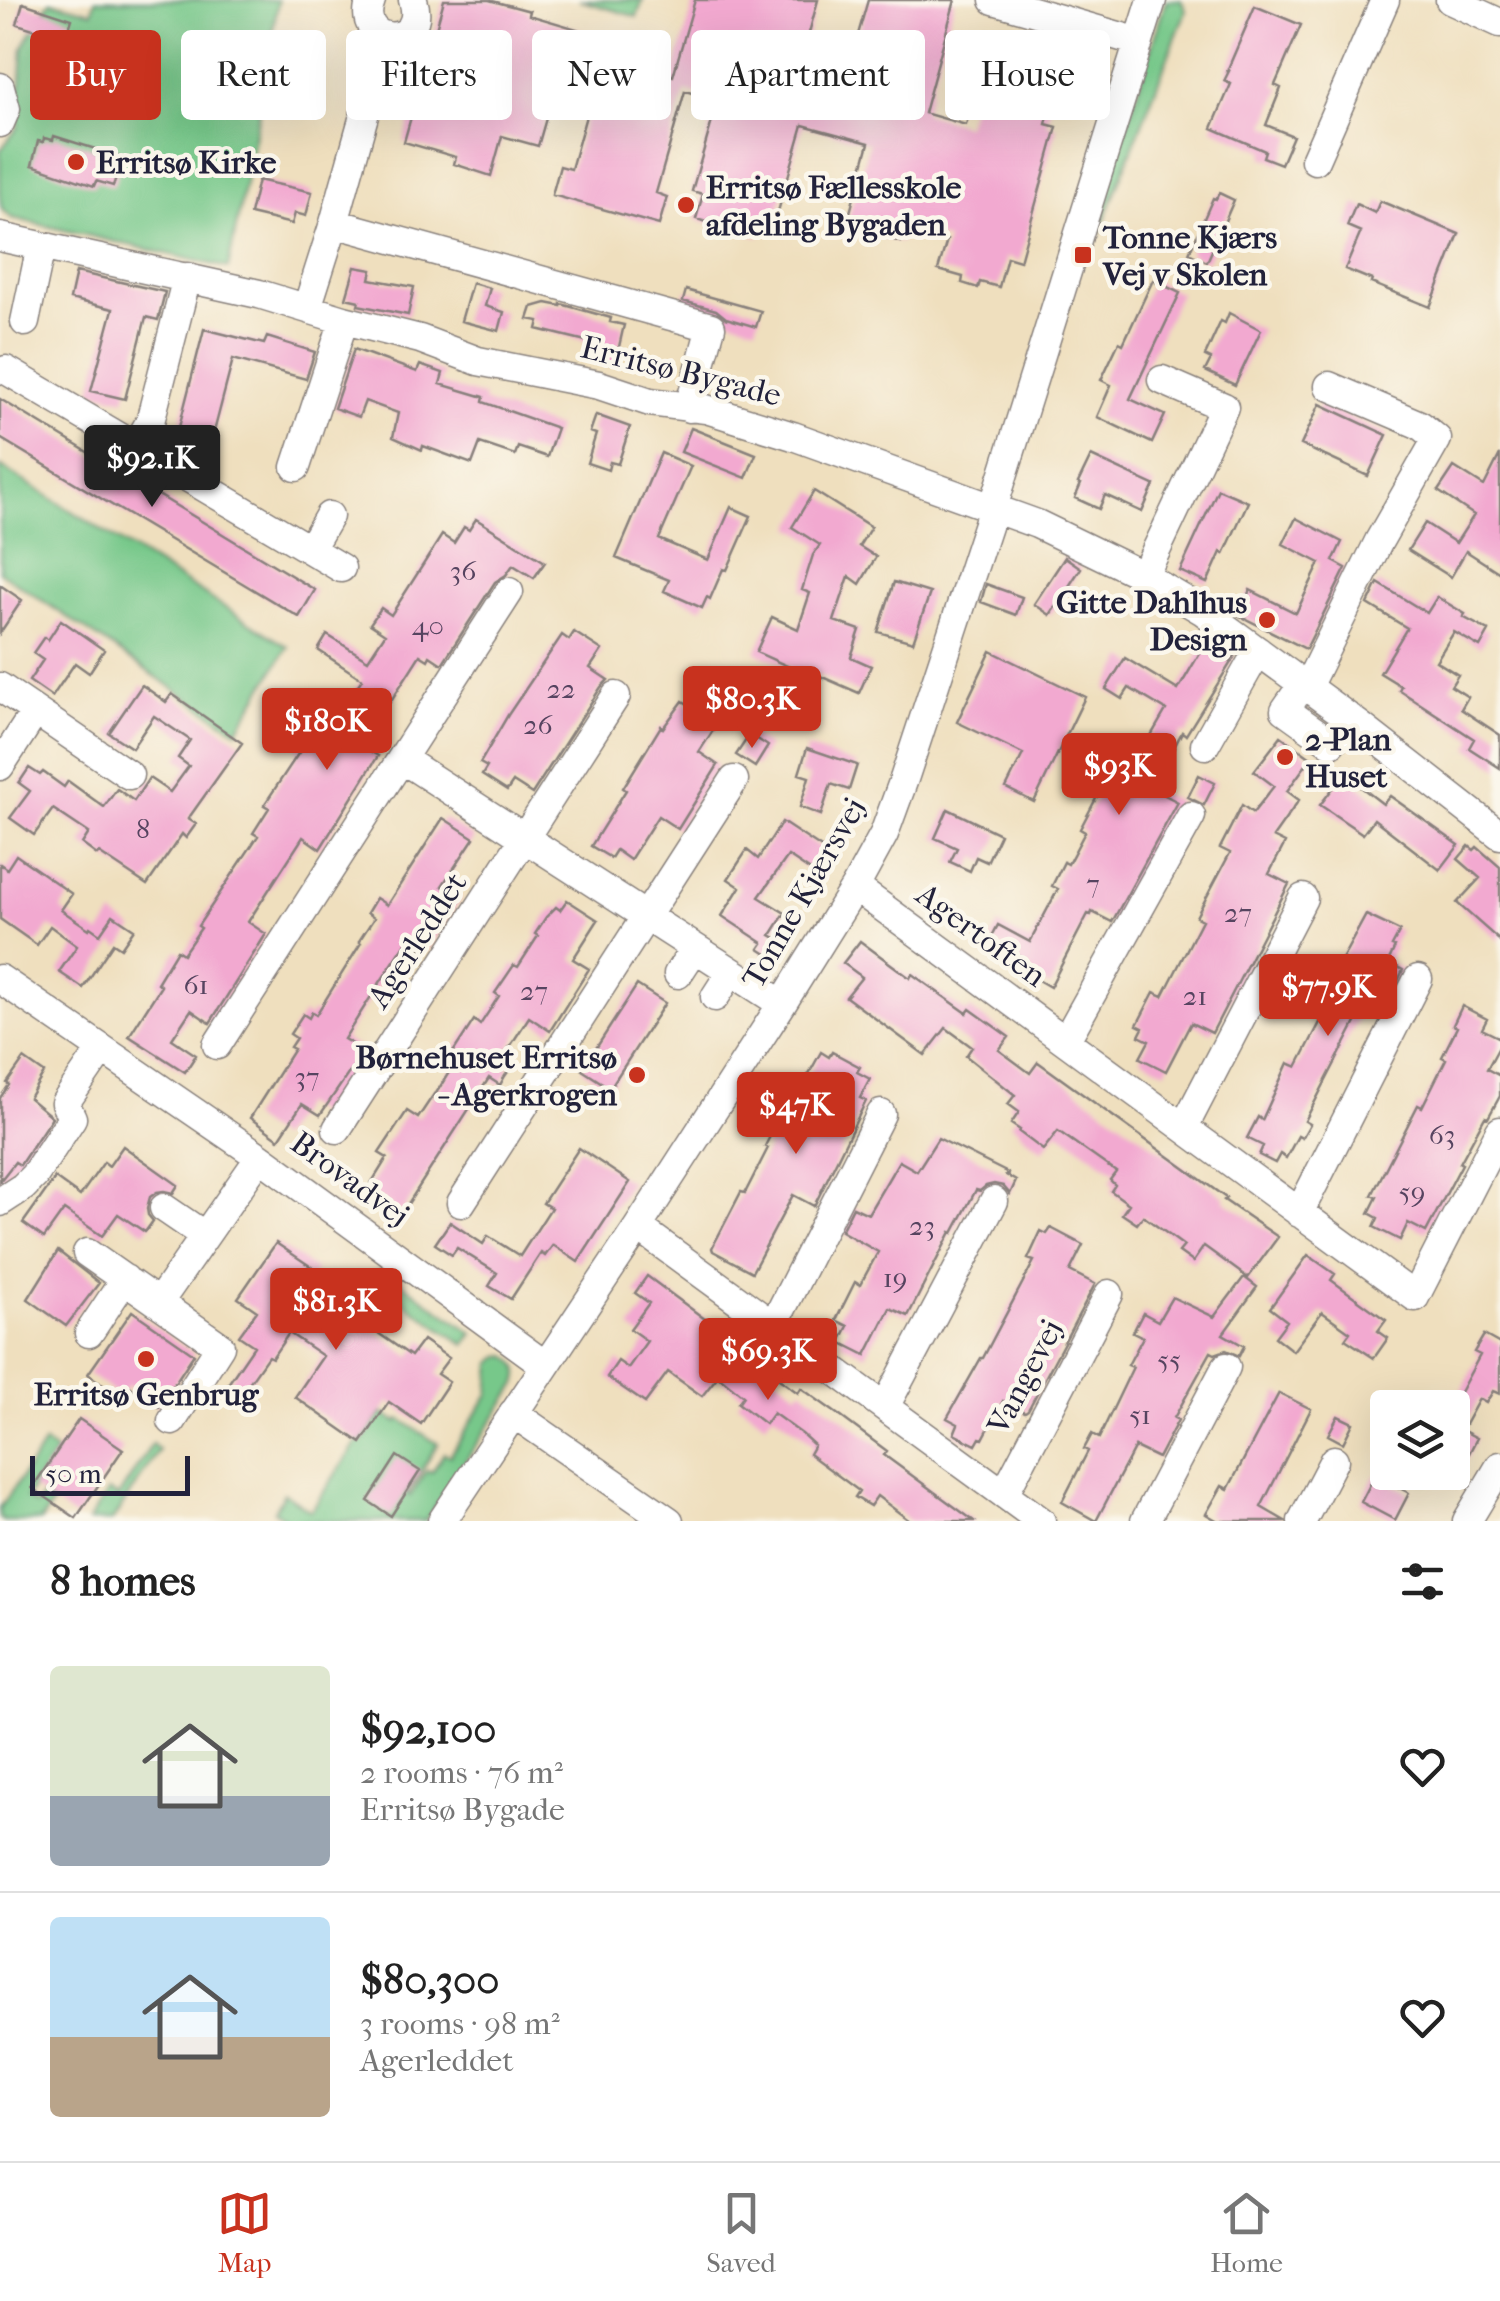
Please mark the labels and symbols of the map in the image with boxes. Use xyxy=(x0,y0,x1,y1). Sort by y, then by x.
place label: Erritsø Kirke xyxy=(96,144,276,181)
marker: Erritsø Kirke xyxy=(65,151,87,173)
place label: Erritsø Fællesskole afdeling Bygaden xyxy=(706,169,962,243)
marker: Erritsø Fællesskole afdeling Bygaden xyxy=(675,194,697,216)
place label: Tonne Kjærs Vej v Skolen xyxy=(1102,219,1277,293)
marker: Tonne Kjærs Vej v Skolen xyxy=(1072,244,1094,266)
street label: Erritsø Bygade xyxy=(577,328,785,414)
pin: $92.1K xyxy=(71,425,233,510)
house number: 36 xyxy=(450,554,477,587)
place label: Gitte Dahlhus Design xyxy=(1056,584,1247,658)
house number: 40 xyxy=(412,609,444,642)
marker: Gitte Dahlhus Design xyxy=(1256,609,1278,631)
pin: $80.3K xyxy=(671,666,833,751)
house number: 22 xyxy=(547,672,575,705)
pin: $180K xyxy=(257,688,397,773)
house number: 26 xyxy=(523,708,554,741)
place label: 2-Plan Huset xyxy=(1305,721,1392,795)
pin: $93K xyxy=(1060,733,1178,818)
marker: 2-Plan Huset xyxy=(1274,746,1296,768)
street label: Tonne Kjærsvej xyxy=(735,791,873,995)
house number: 8 xyxy=(136,812,150,845)
street label: Agerleddet xyxy=(359,865,475,1016)
house number: 7 xyxy=(1086,867,1100,900)
street label: Agertoften xyxy=(907,874,1053,995)
house number: 27 xyxy=(1224,896,1252,929)
pin: $77.9K xyxy=(1247,954,1409,1039)
house number: 61 xyxy=(183,968,209,1001)
house number: 27 xyxy=(520,974,548,1007)
house number: 21 xyxy=(1183,979,1207,1012)
place label: Børnehuset Erritsø - Agerkrogen xyxy=(355,1039,617,1113)
house number: 37 xyxy=(295,1060,320,1093)
marker: Børnehuset Erritsø - Agerkrogen xyxy=(626,1064,648,1086)
pin: $47K xyxy=(737,1072,855,1157)
house number: 63 xyxy=(1429,1118,1455,1151)
street label: Brovadvej xyxy=(284,1124,416,1234)
house number: 59 xyxy=(1399,1175,1425,1208)
house number: 23 xyxy=(909,1209,935,1242)
house number: 19 xyxy=(883,1261,907,1294)
pin: $81.3K xyxy=(255,1268,417,1353)
street label: Vangevej xyxy=(979,1313,1070,1441)
pin: $69.3K xyxy=(687,1318,849,1403)
house number: 55 xyxy=(1157,1343,1181,1376)
marker: Erritsø Genbrug xyxy=(135,1348,157,1370)
place label: Erritsø Genbrug xyxy=(34,1376,259,1413)
house number: 51 xyxy=(1129,1398,1151,1431)
scale bar xyxy=(30,1451,190,1496)

